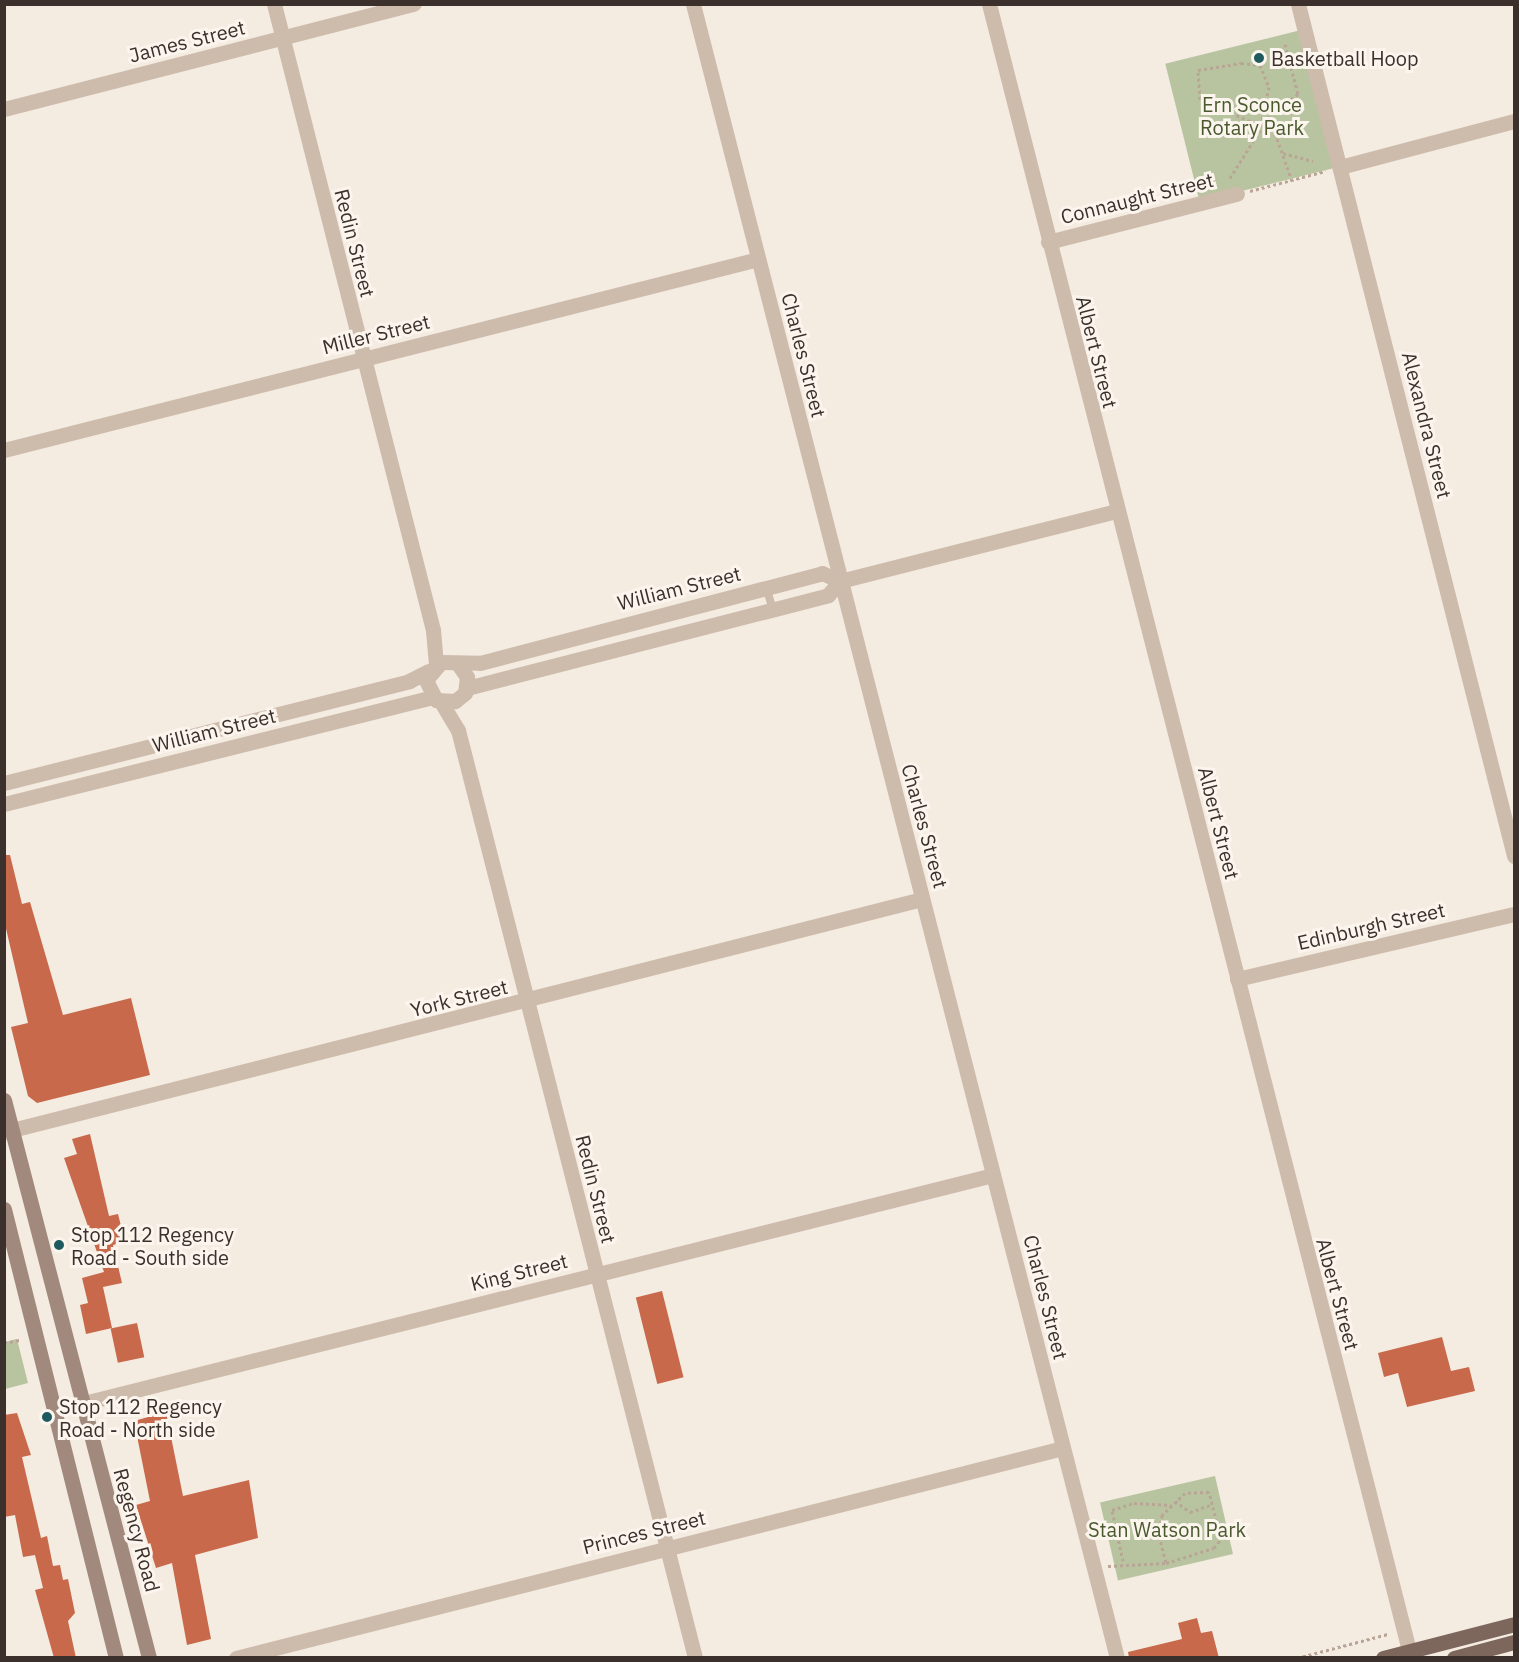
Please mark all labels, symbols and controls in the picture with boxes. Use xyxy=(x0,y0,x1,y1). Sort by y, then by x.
street label: James Street xyxy=(127,15,247,67)
place label: Basketball Hoop xyxy=(1271,46,1419,70)
marker: Basketball Hoop xyxy=(1252,51,1266,65)
park label: Ern Sconce Rotary Park xyxy=(1200,92,1304,139)
street label: Connaught Street xyxy=(1058,167,1216,229)
street label: Redin Street xyxy=(330,186,380,300)
street label: Charles Street xyxy=(777,290,831,420)
street label: Albert Street xyxy=(1071,293,1123,411)
street label: Miller Street xyxy=(320,309,432,359)
street label: Alexandra Street xyxy=(1397,349,1457,501)
street label: William Street xyxy=(615,561,743,615)
street label: William Street xyxy=(150,703,278,757)
street label: Charles Street xyxy=(897,761,953,891)
street label: Albert Street xyxy=(1193,764,1245,882)
street label: Edinburgh Street xyxy=(1295,897,1447,955)
street label: York Street xyxy=(408,974,510,1022)
street label: Redin Street xyxy=(571,1132,621,1246)
place label: Stop 112 Regency Road - South side xyxy=(71,1222,234,1269)
street label: Charles Street xyxy=(1019,1232,1073,1362)
street label: Albert Street xyxy=(1312,1235,1364,1353)
marker: Stop 112 Regency Road - South side xyxy=(52,1238,66,1252)
street label: King Street xyxy=(468,1248,570,1296)
place label: Stop 112 Regency Road - North side xyxy=(59,1394,222,1441)
marker: Stop 112 Regency Road - North side xyxy=(40,1410,54,1424)
street label: Regency Road xyxy=(109,1466,165,1594)
street label: Princes Street xyxy=(580,1505,708,1559)
park label: Stan Watson Park xyxy=(1088,1517,1246,1541)

